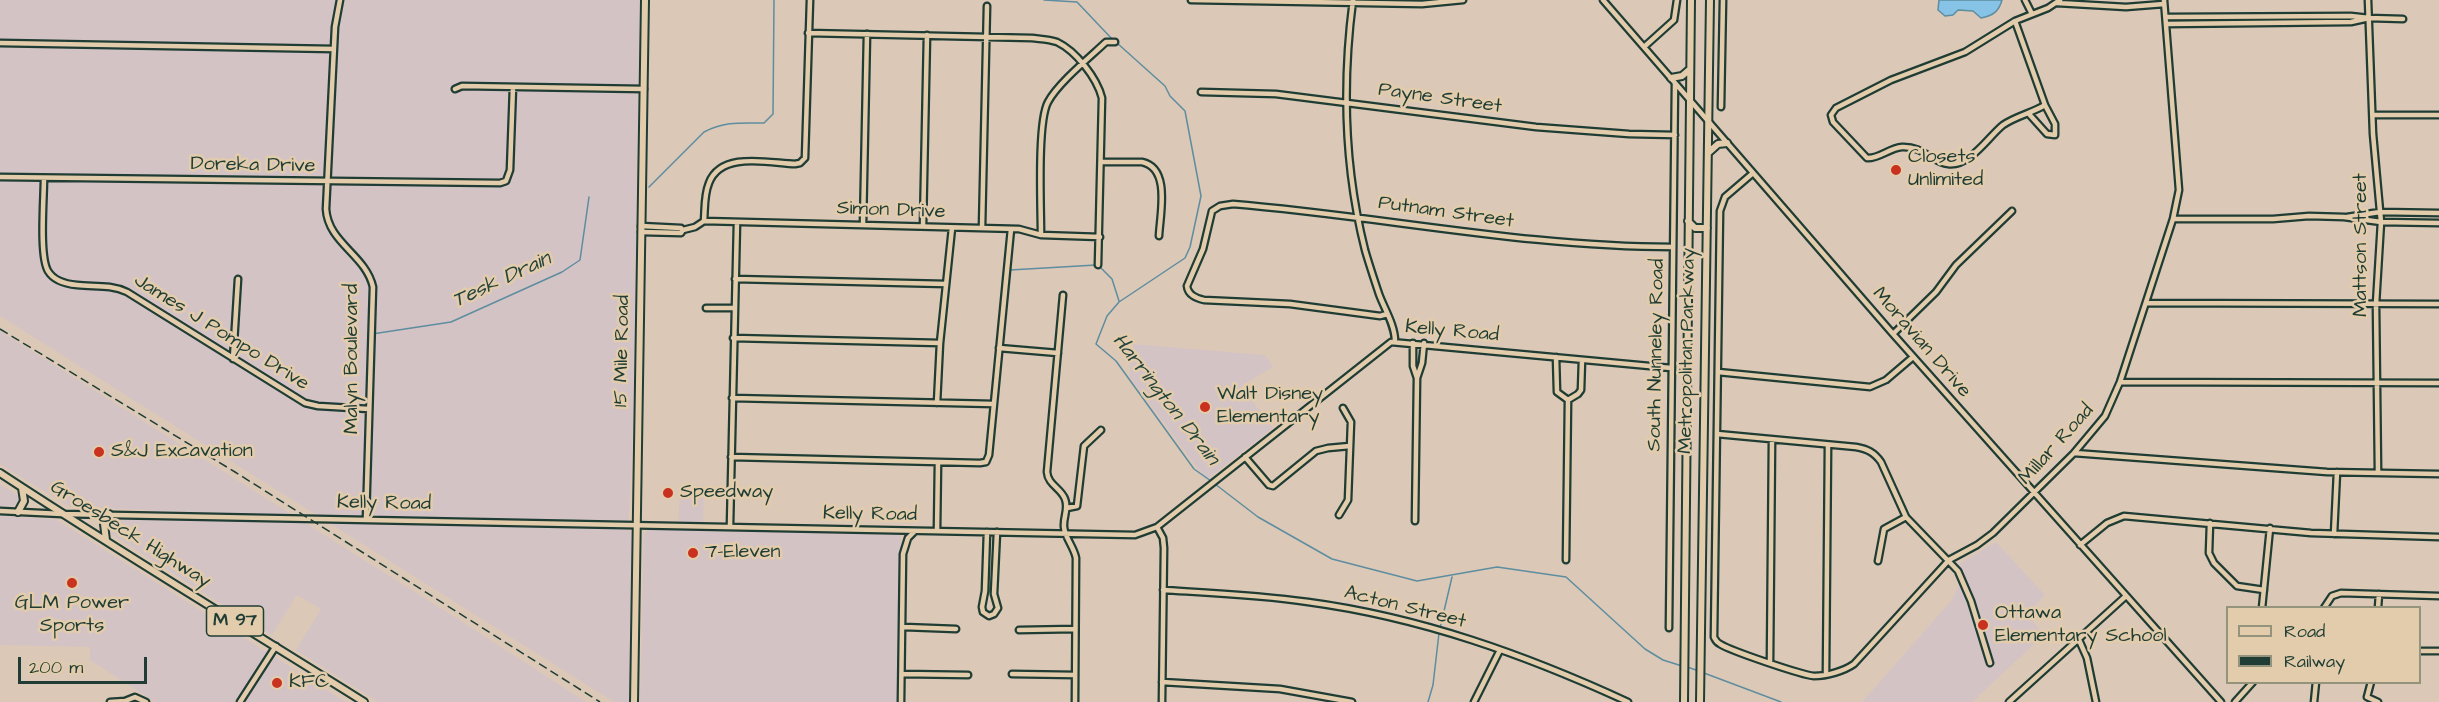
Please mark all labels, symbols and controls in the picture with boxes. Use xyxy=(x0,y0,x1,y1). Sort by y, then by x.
street label: Payne Street xyxy=(1377,78,1503,120)
place label: Closets Unlimited xyxy=(1908,146,1983,193)
street label: Doreka Drive xyxy=(190,153,316,179)
marker: Closets Unlimited xyxy=(1889,163,1903,177)
street label: Mattson Street xyxy=(2350,173,2374,317)
street label: Putnam Street xyxy=(1377,192,1515,234)
street label: Simon Drive xyxy=(836,197,946,225)
water label: Tesk Drain xyxy=(449,247,555,315)
street label: Metropolitan Parkway xyxy=(1674,248,1702,454)
street label: South Nunneley Road xyxy=(1643,258,1671,452)
street label: James J Pompo Drive xyxy=(129,269,313,397)
street label: Moravian Drive xyxy=(1866,283,1976,403)
street label: Malyn Boulevard xyxy=(341,284,365,434)
street label: 15 Mile Road xyxy=(610,295,636,407)
street label: Kelly Road xyxy=(1404,316,1500,348)
water label: Harrington Drain xyxy=(1106,329,1224,471)
place label: Walt Disney Elementary xyxy=(1217,383,1323,430)
street label: Millar Road xyxy=(2014,399,2100,491)
marker: Walt Disney Elementary xyxy=(1198,400,1212,414)
place label: S&J Excavation xyxy=(111,440,253,464)
marker: S&J Excavation xyxy=(92,445,106,459)
street label: Groesbeck Highway xyxy=(45,476,215,594)
place label: Speedway xyxy=(680,481,773,505)
marker: Speedway xyxy=(661,486,675,500)
street label: Kelly Road xyxy=(337,491,431,517)
street label: Kelly Road xyxy=(823,502,917,528)
place label: 7-Eleven xyxy=(705,541,781,565)
marker: 7-Eleven xyxy=(686,546,700,560)
marker: GLM Power Sports xyxy=(65,576,79,590)
street label: Acton Street xyxy=(1342,581,1468,635)
place label: GLM Power Sports xyxy=(15,592,129,639)
place label: Ottawa Elementary School xyxy=(1995,602,2167,649)
road number: M 97 xyxy=(206,606,264,636)
legend xyxy=(2226,606,2421,684)
marker: Ottawa Elementary School xyxy=(1976,618,1990,632)
text: Road xyxy=(2284,619,2325,644)
scale bar xyxy=(21,645,150,683)
text: Railway xyxy=(2284,649,2345,674)
text: 200 m xyxy=(29,655,83,680)
place label: KFC xyxy=(289,671,329,695)
marker: KFC xyxy=(270,676,284,690)

